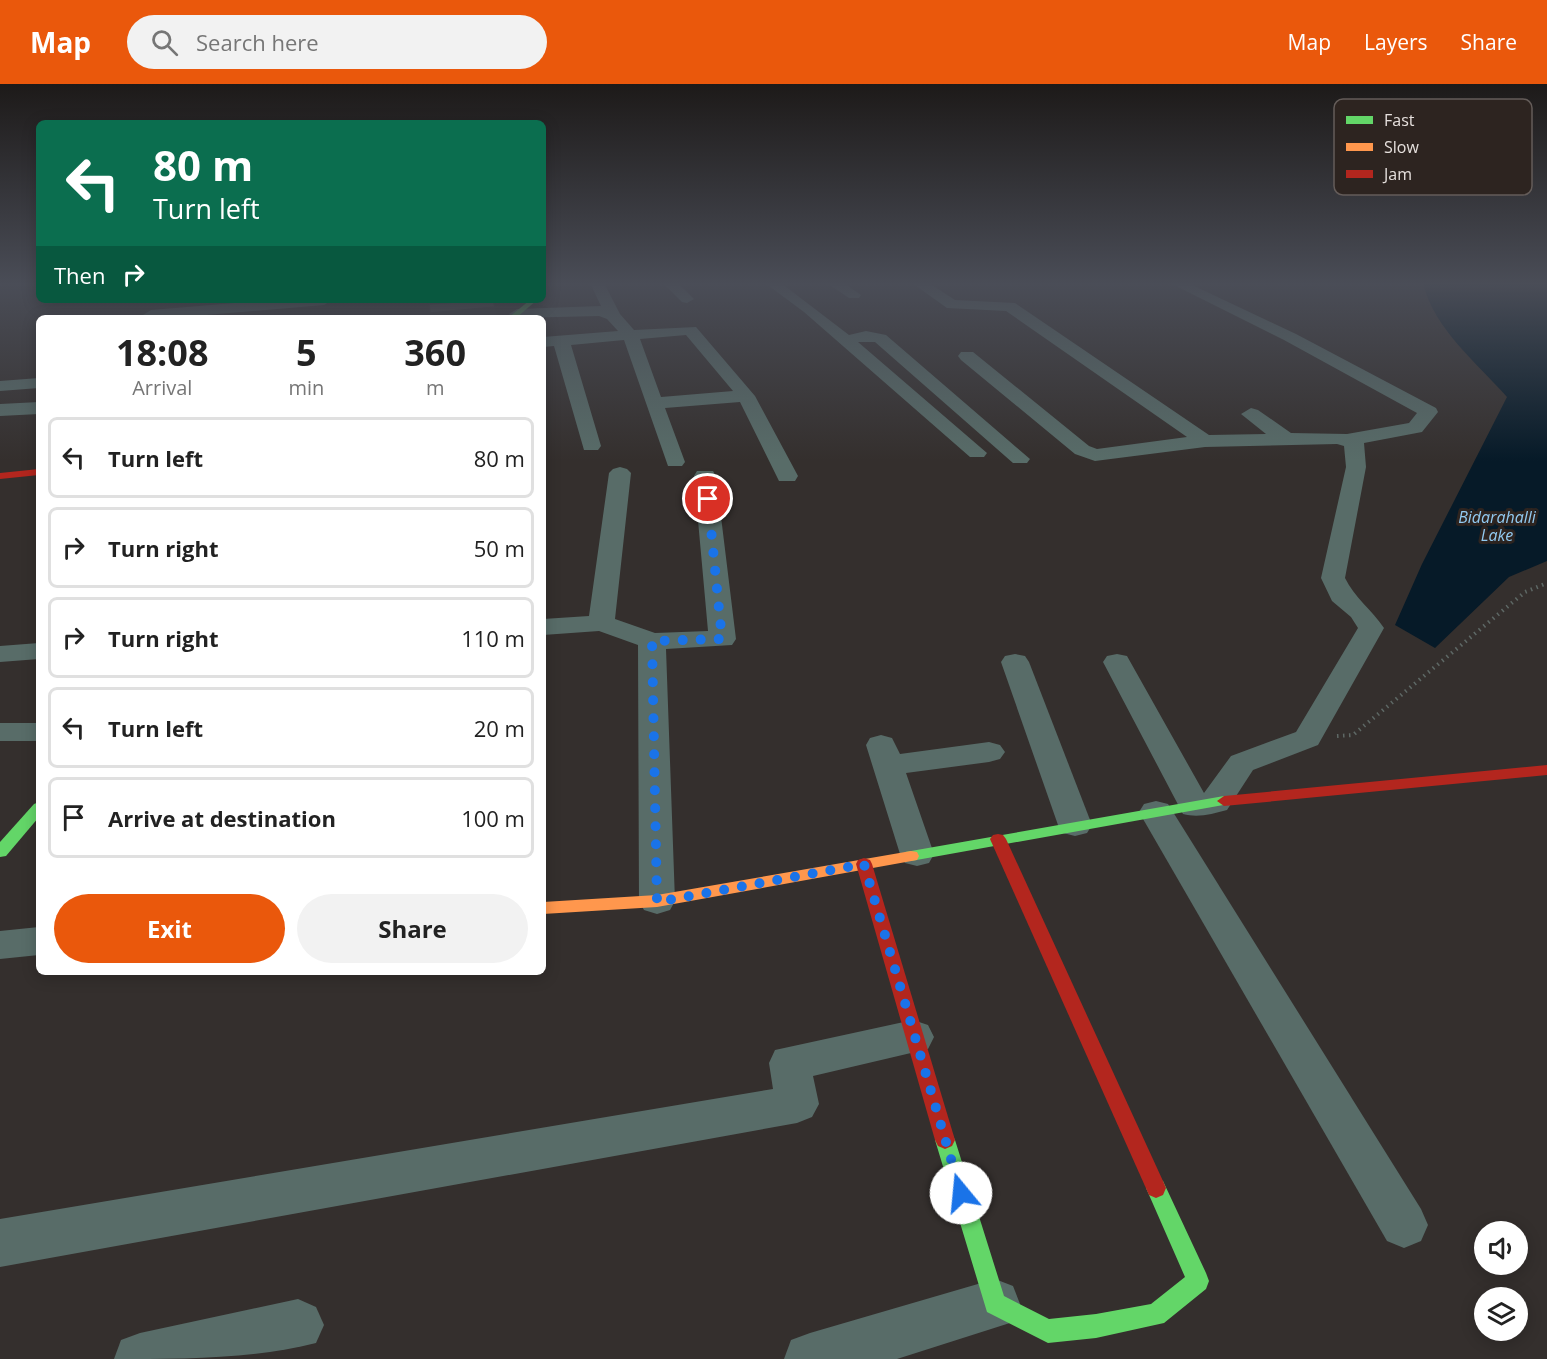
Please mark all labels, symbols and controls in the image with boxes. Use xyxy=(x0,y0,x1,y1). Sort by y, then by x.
search box xyxy=(127,15,547,69)
text: Map xyxy=(30,23,91,61)
icon: search xyxy=(148,26,181,59)
text: Search here xyxy=(196,27,319,57)
text: Map xyxy=(1288,28,1331,56)
text: Layers xyxy=(1364,28,1428,56)
text: Share xyxy=(1461,28,1517,56)
legend xyxy=(1334,99,1532,195)
text: Fast xyxy=(1384,109,1415,131)
text: 80 m xyxy=(153,136,253,193)
text: Slow xyxy=(1384,136,1419,158)
icon: left xyxy=(54,144,132,222)
text: Jam xyxy=(1382,163,1412,185)
text: Turn left xyxy=(153,190,260,227)
icon: right xyxy=(117,258,150,291)
text: Then xyxy=(54,260,105,290)
text: 18:08 xyxy=(116,328,209,377)
text: 5 xyxy=(296,328,317,377)
text: 360 xyxy=(404,328,466,377)
text: Arrival xyxy=(132,374,192,401)
text: min xyxy=(288,374,324,401)
text: m xyxy=(426,374,444,401)
icon: left xyxy=(57,441,90,474)
text: Turn left xyxy=(108,443,203,473)
text: 80 m xyxy=(474,443,525,473)
pin xyxy=(682,473,733,524)
icon: arrive xyxy=(691,482,724,515)
water label: Bidarahalli Lake xyxy=(1458,506,1537,546)
icon: right xyxy=(57,531,90,564)
text: Turn right xyxy=(108,533,219,563)
text: 50 m xyxy=(474,533,525,563)
icon: right xyxy=(57,621,90,654)
text: Turn right xyxy=(108,623,219,653)
text: 110 m xyxy=(461,623,525,653)
icon: left xyxy=(57,711,90,744)
text: Turn left xyxy=(108,713,203,743)
text: 20 m xyxy=(474,713,525,743)
icon: arrive xyxy=(57,801,90,834)
text: Arrive at destination xyxy=(108,803,336,833)
text: 100 m xyxy=(461,803,525,833)
button: Exit xyxy=(54,894,285,963)
button: Share xyxy=(297,894,528,963)
position arrow xyxy=(929,1161,993,1225)
map controls xyxy=(1474,1221,1528,1341)
button: sound xyxy=(1474,1221,1528,1275)
button: layers xyxy=(1474,1287,1528,1341)

